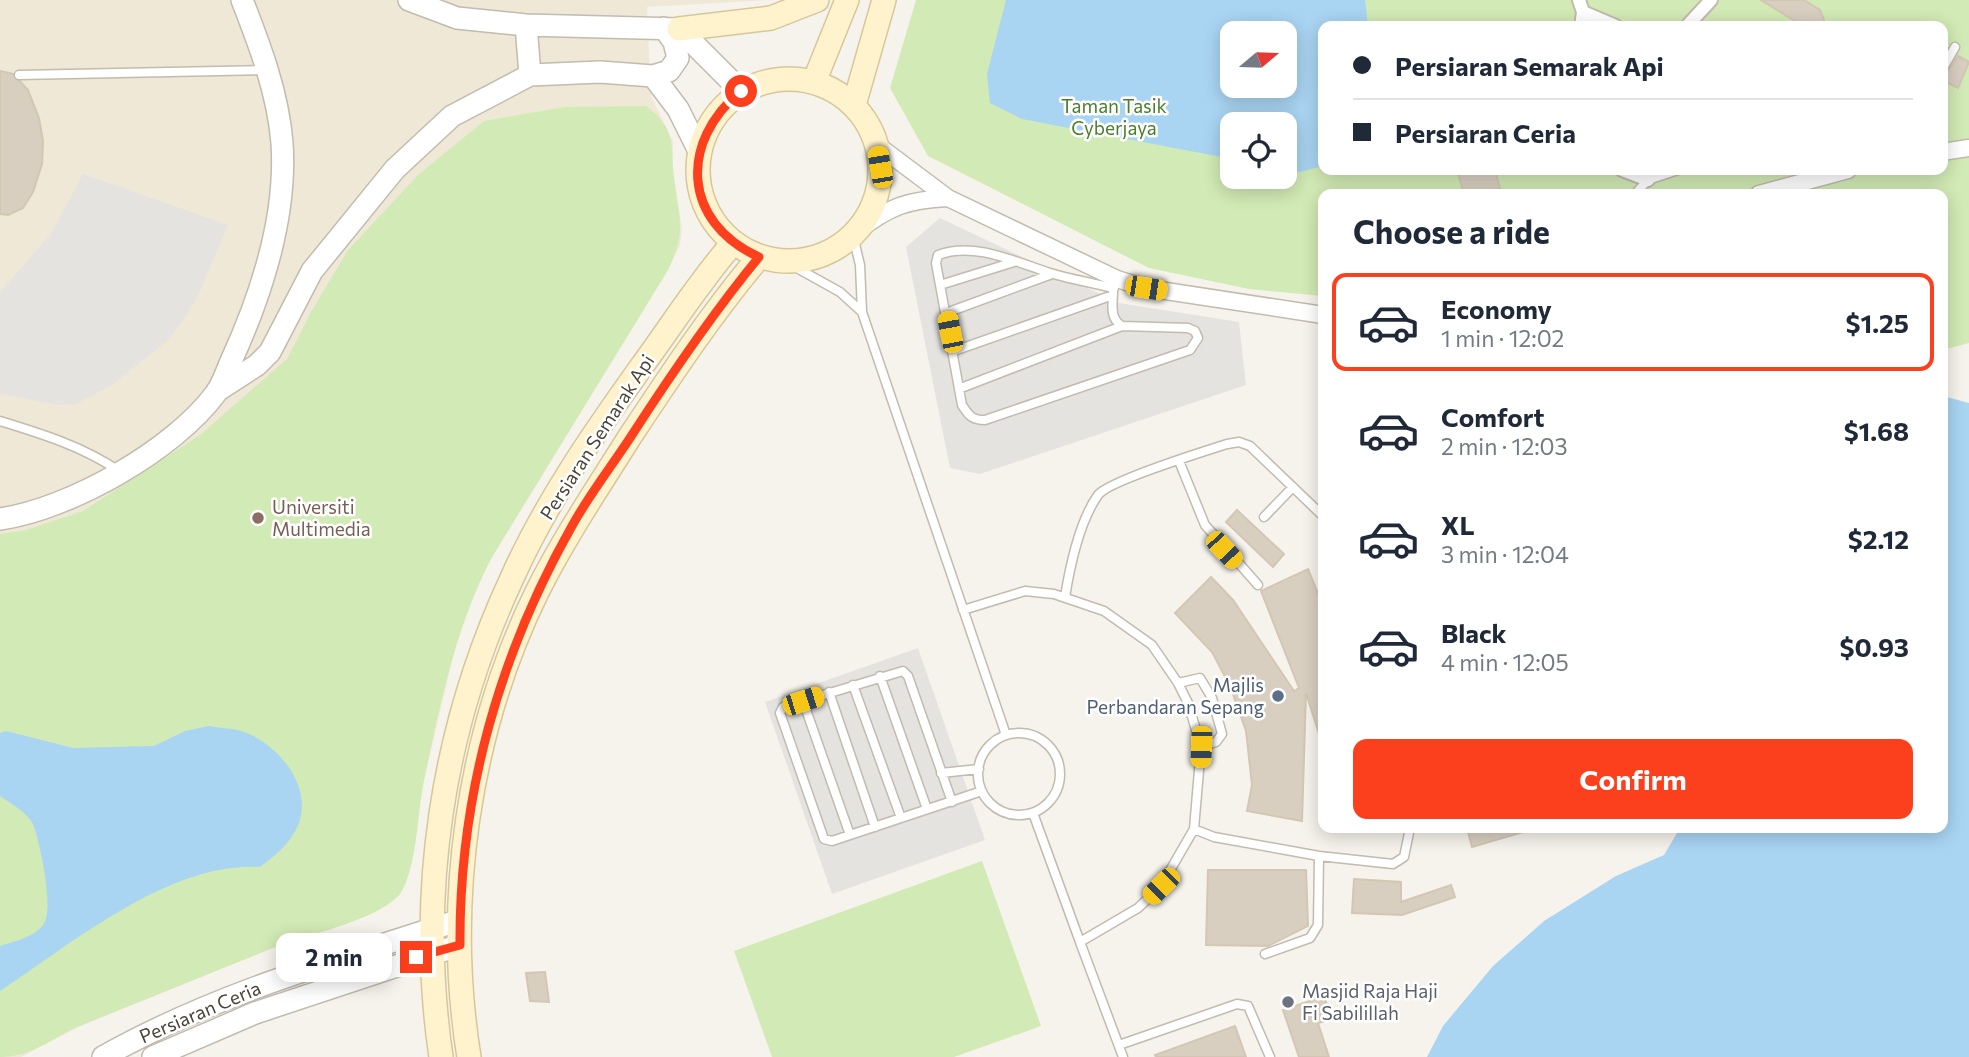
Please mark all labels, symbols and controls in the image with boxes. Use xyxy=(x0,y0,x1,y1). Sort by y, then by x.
north arrow xyxy=(1220,21,1297,98)
map controls xyxy=(1220,21,1297,189)
text: Persiaran Semarak Api xyxy=(1395,50,1664,81)
route start xyxy=(725,75,757,107)
park label: Taman Tasik Cyberjaya xyxy=(1061,94,1167,139)
button: locate xyxy=(1220,112,1297,189)
text: Persiaran Ceria xyxy=(1395,117,1576,148)
car xyxy=(867,144,894,190)
text: Choose a ride xyxy=(1353,211,1550,251)
car xyxy=(1124,274,1169,302)
icon: car xyxy=(1357,291,1420,354)
text: Economy xyxy=(1441,293,1552,324)
text: $1.25 xyxy=(1845,307,1909,338)
car xyxy=(936,309,965,355)
text: 1 min · 12:02 xyxy=(1441,324,1564,352)
street label: Persiaran Semarak Api xyxy=(535,350,659,524)
icon: car xyxy=(1357,399,1420,462)
text: Comfort xyxy=(1441,401,1544,432)
text: $1.68 xyxy=(1844,415,1909,446)
text: 2 min · 12:03 xyxy=(1441,432,1568,460)
place label: Universiti Multimedia xyxy=(272,495,371,540)
icon: car xyxy=(1357,507,1420,570)
text: XL xyxy=(1441,509,1475,540)
marker: Universiti Multimedia xyxy=(250,510,266,526)
text: $2.12 xyxy=(1848,523,1909,554)
car xyxy=(1202,527,1247,573)
text: 3 min · 12:04 xyxy=(1441,540,1569,568)
icon: car xyxy=(1357,615,1420,678)
text: Black xyxy=(1441,617,1507,648)
text: $0.93 xyxy=(1840,631,1909,662)
text: 4 min · 12:05 xyxy=(1441,648,1569,676)
place label: Majlis Perbandaran Sepang xyxy=(1086,673,1264,718)
car xyxy=(780,685,827,717)
marker: Majlis Perbandaran Sepang xyxy=(1270,688,1286,704)
car xyxy=(1190,726,1213,768)
button: Confirm xyxy=(1353,739,1913,819)
car xyxy=(1139,864,1184,908)
callout: 2 min xyxy=(276,932,392,982)
route end xyxy=(400,941,432,973)
text: 2 min xyxy=(305,943,363,971)
street label: Persiaran Ceria xyxy=(136,976,264,1047)
place label: Masjid Raja Haji Fi Sabilillah xyxy=(1302,979,1438,1024)
marker: Masjid Raja Haji Fi Sabilillah xyxy=(1280,994,1296,1010)

